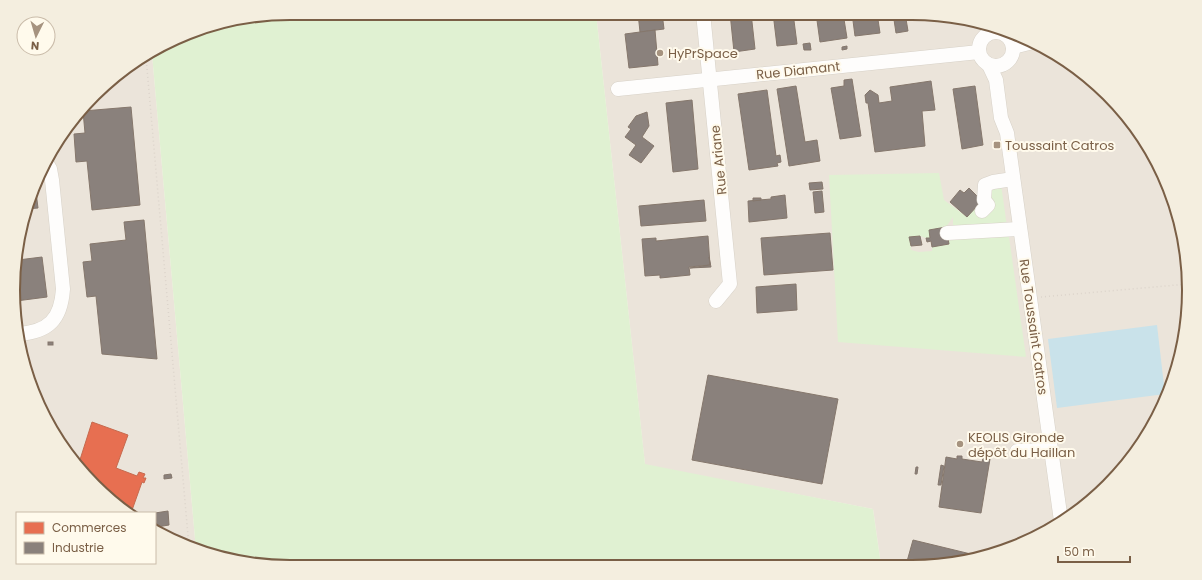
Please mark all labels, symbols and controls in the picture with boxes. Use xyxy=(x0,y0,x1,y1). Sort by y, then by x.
north arrow xyxy=(16,16,56,56)
text: N xyxy=(30,38,40,54)
place label: HyPrSpace xyxy=(668,44,738,63)
marker: HyPrSpace xyxy=(655,48,665,58)
street label: Rue Diamant xyxy=(755,57,841,84)
street label: Rue Ariane xyxy=(705,124,732,196)
place label: Toussaint Catros xyxy=(1005,136,1114,155)
marker: Toussaint Catros xyxy=(992,140,1002,150)
street label: Rue Toussaint Catros xyxy=(1015,258,1052,396)
place label: KEOLIS Gironde dépôt du Haillan xyxy=(968,428,1075,462)
marker: KEOLIS Gironde dépôt du Haillan xyxy=(955,439,965,449)
legend xyxy=(16,512,156,564)
text: Commerces xyxy=(52,519,127,536)
scale bar xyxy=(1058,538,1130,564)
text: Industrie xyxy=(52,539,104,556)
text: 50 m xyxy=(1064,543,1095,560)

